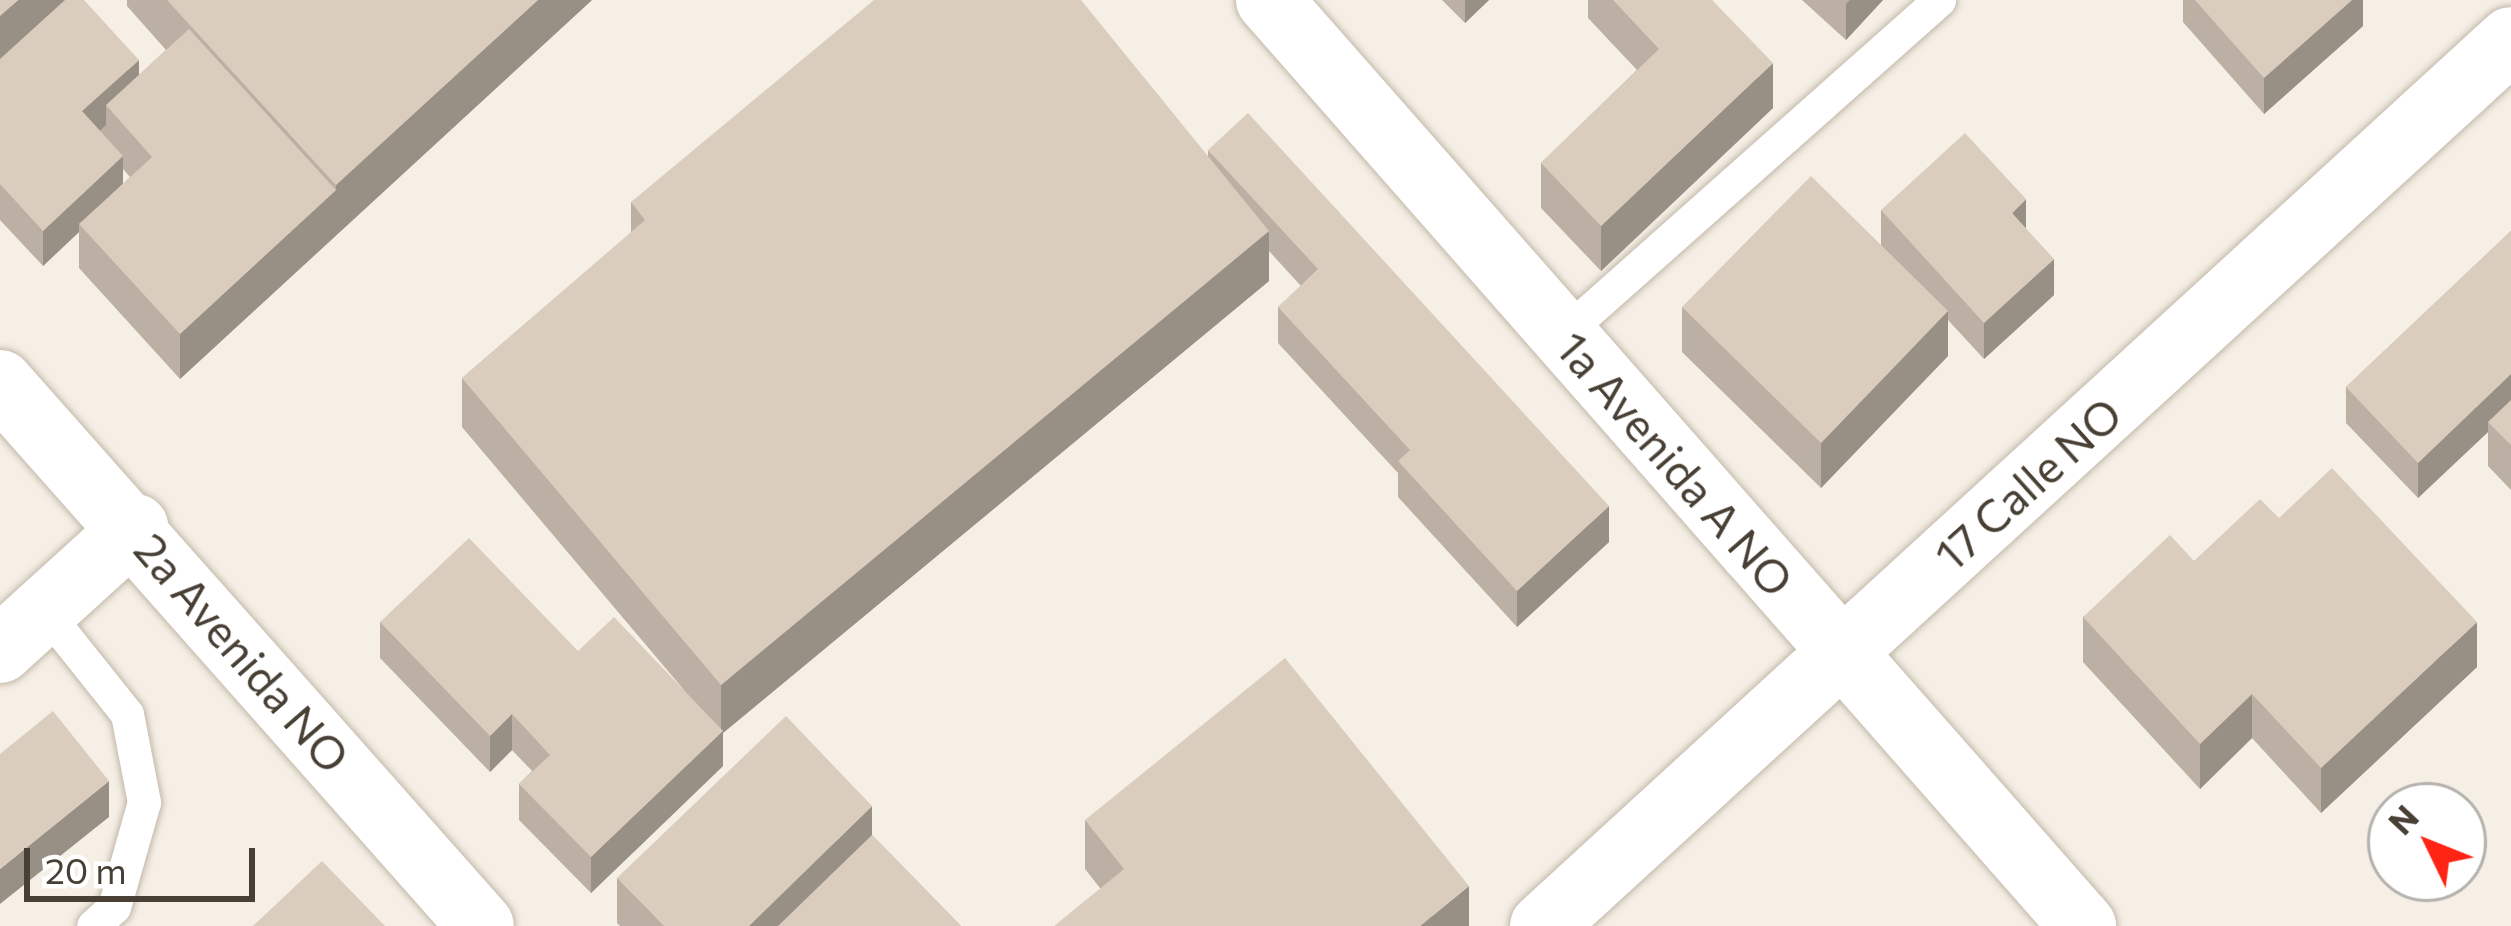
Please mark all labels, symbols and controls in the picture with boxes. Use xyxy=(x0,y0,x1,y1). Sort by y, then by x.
street label: 1a Avenida A NO xyxy=(1547,320,1805,606)
street label: 17 Calle NO xyxy=(1923,385,2131,581)
street label: 2a Avenida NO xyxy=(125,522,361,782)
north arrow xyxy=(2367,782,2487,902)
text: N xyxy=(2379,796,2426,842)
scale bar xyxy=(30,824,261,898)
text: 20 m xyxy=(45,847,127,891)

